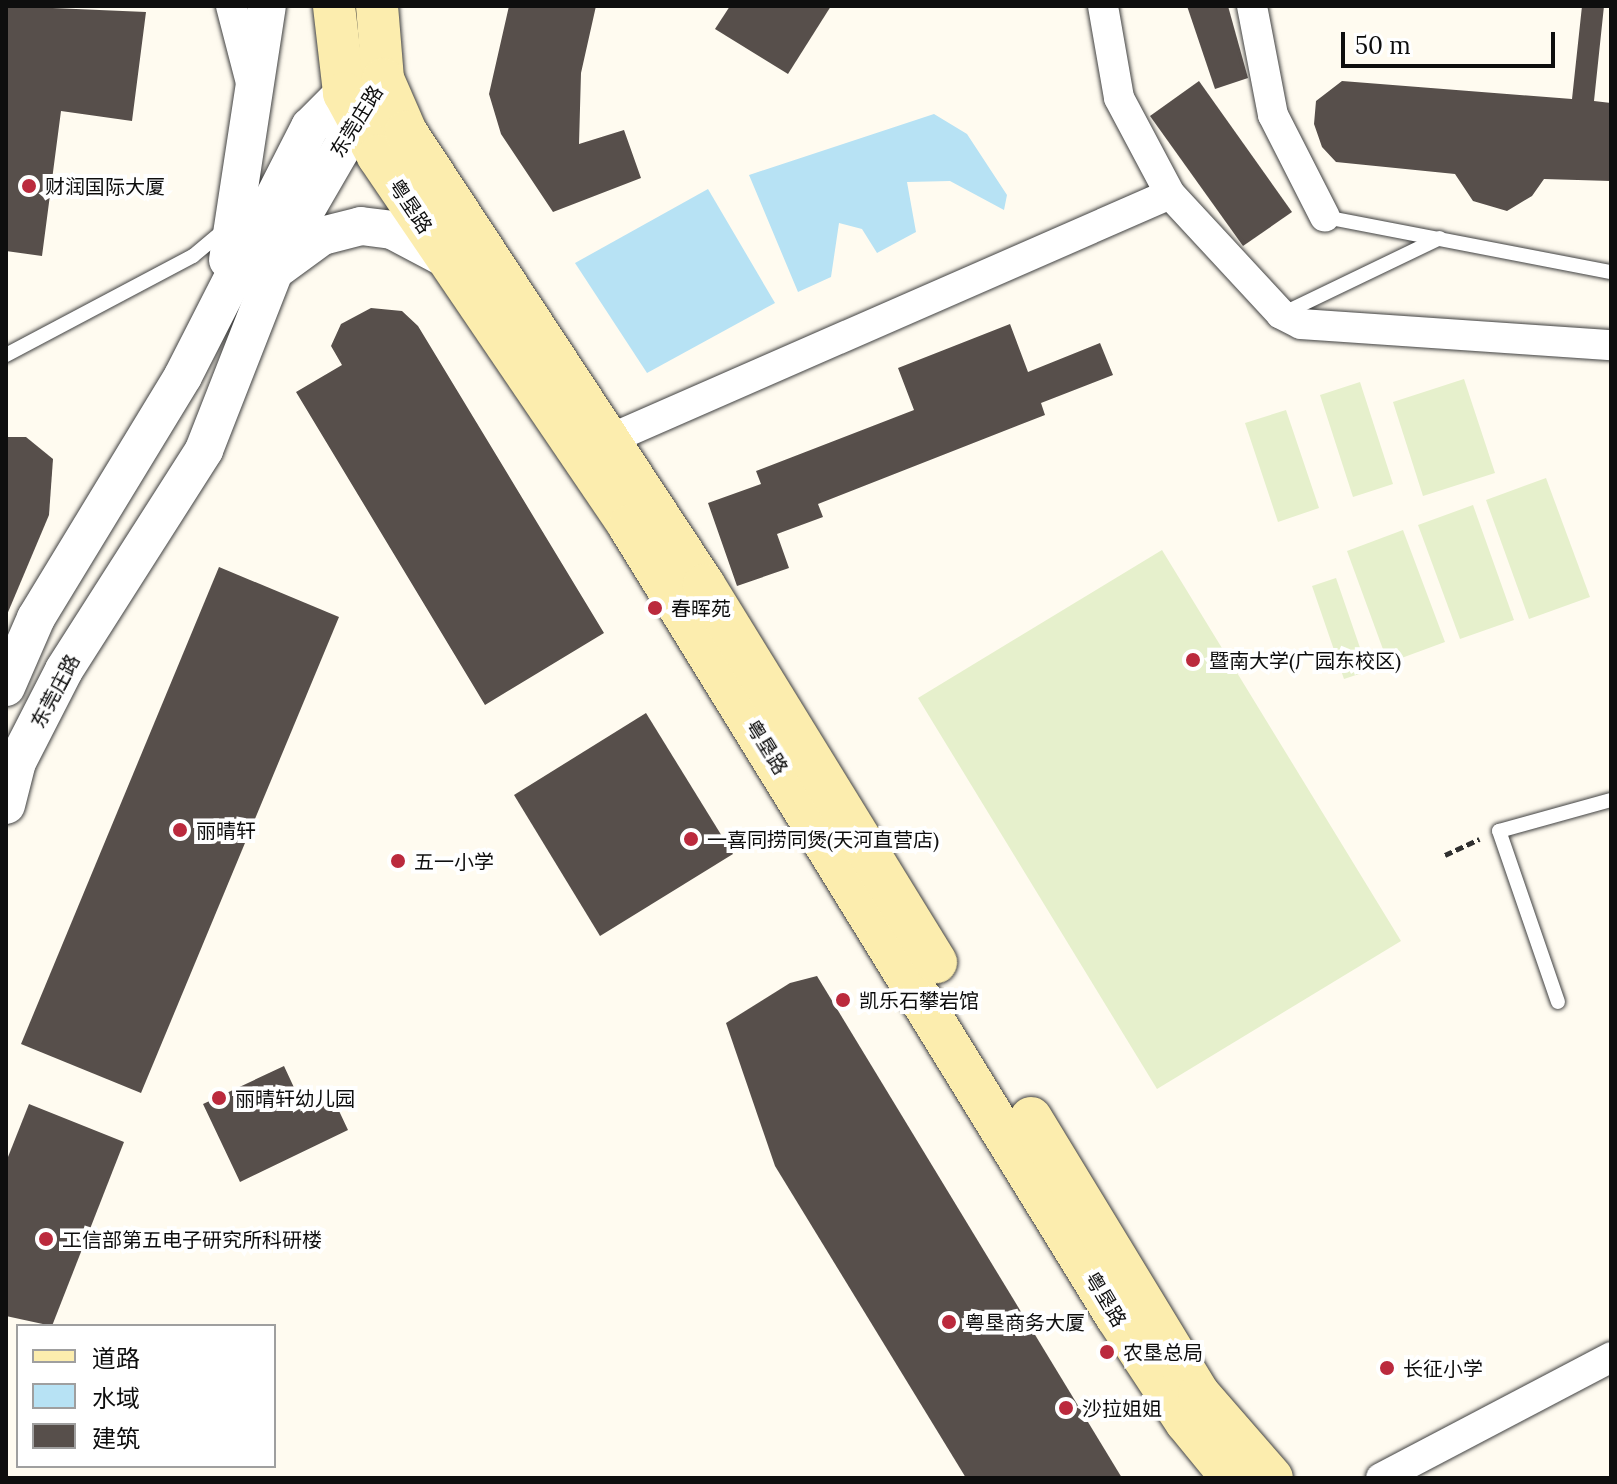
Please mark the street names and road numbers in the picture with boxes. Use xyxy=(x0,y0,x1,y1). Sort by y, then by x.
street label: 东莞庄路 xyxy=(325,81,387,161)
street label: 粤垦路 xyxy=(384,174,438,238)
street label: 东莞庄路 xyxy=(26,650,84,732)
street label: 粤垦路 xyxy=(741,715,793,779)
street label: 粤垦路 xyxy=(1080,1267,1132,1331)

